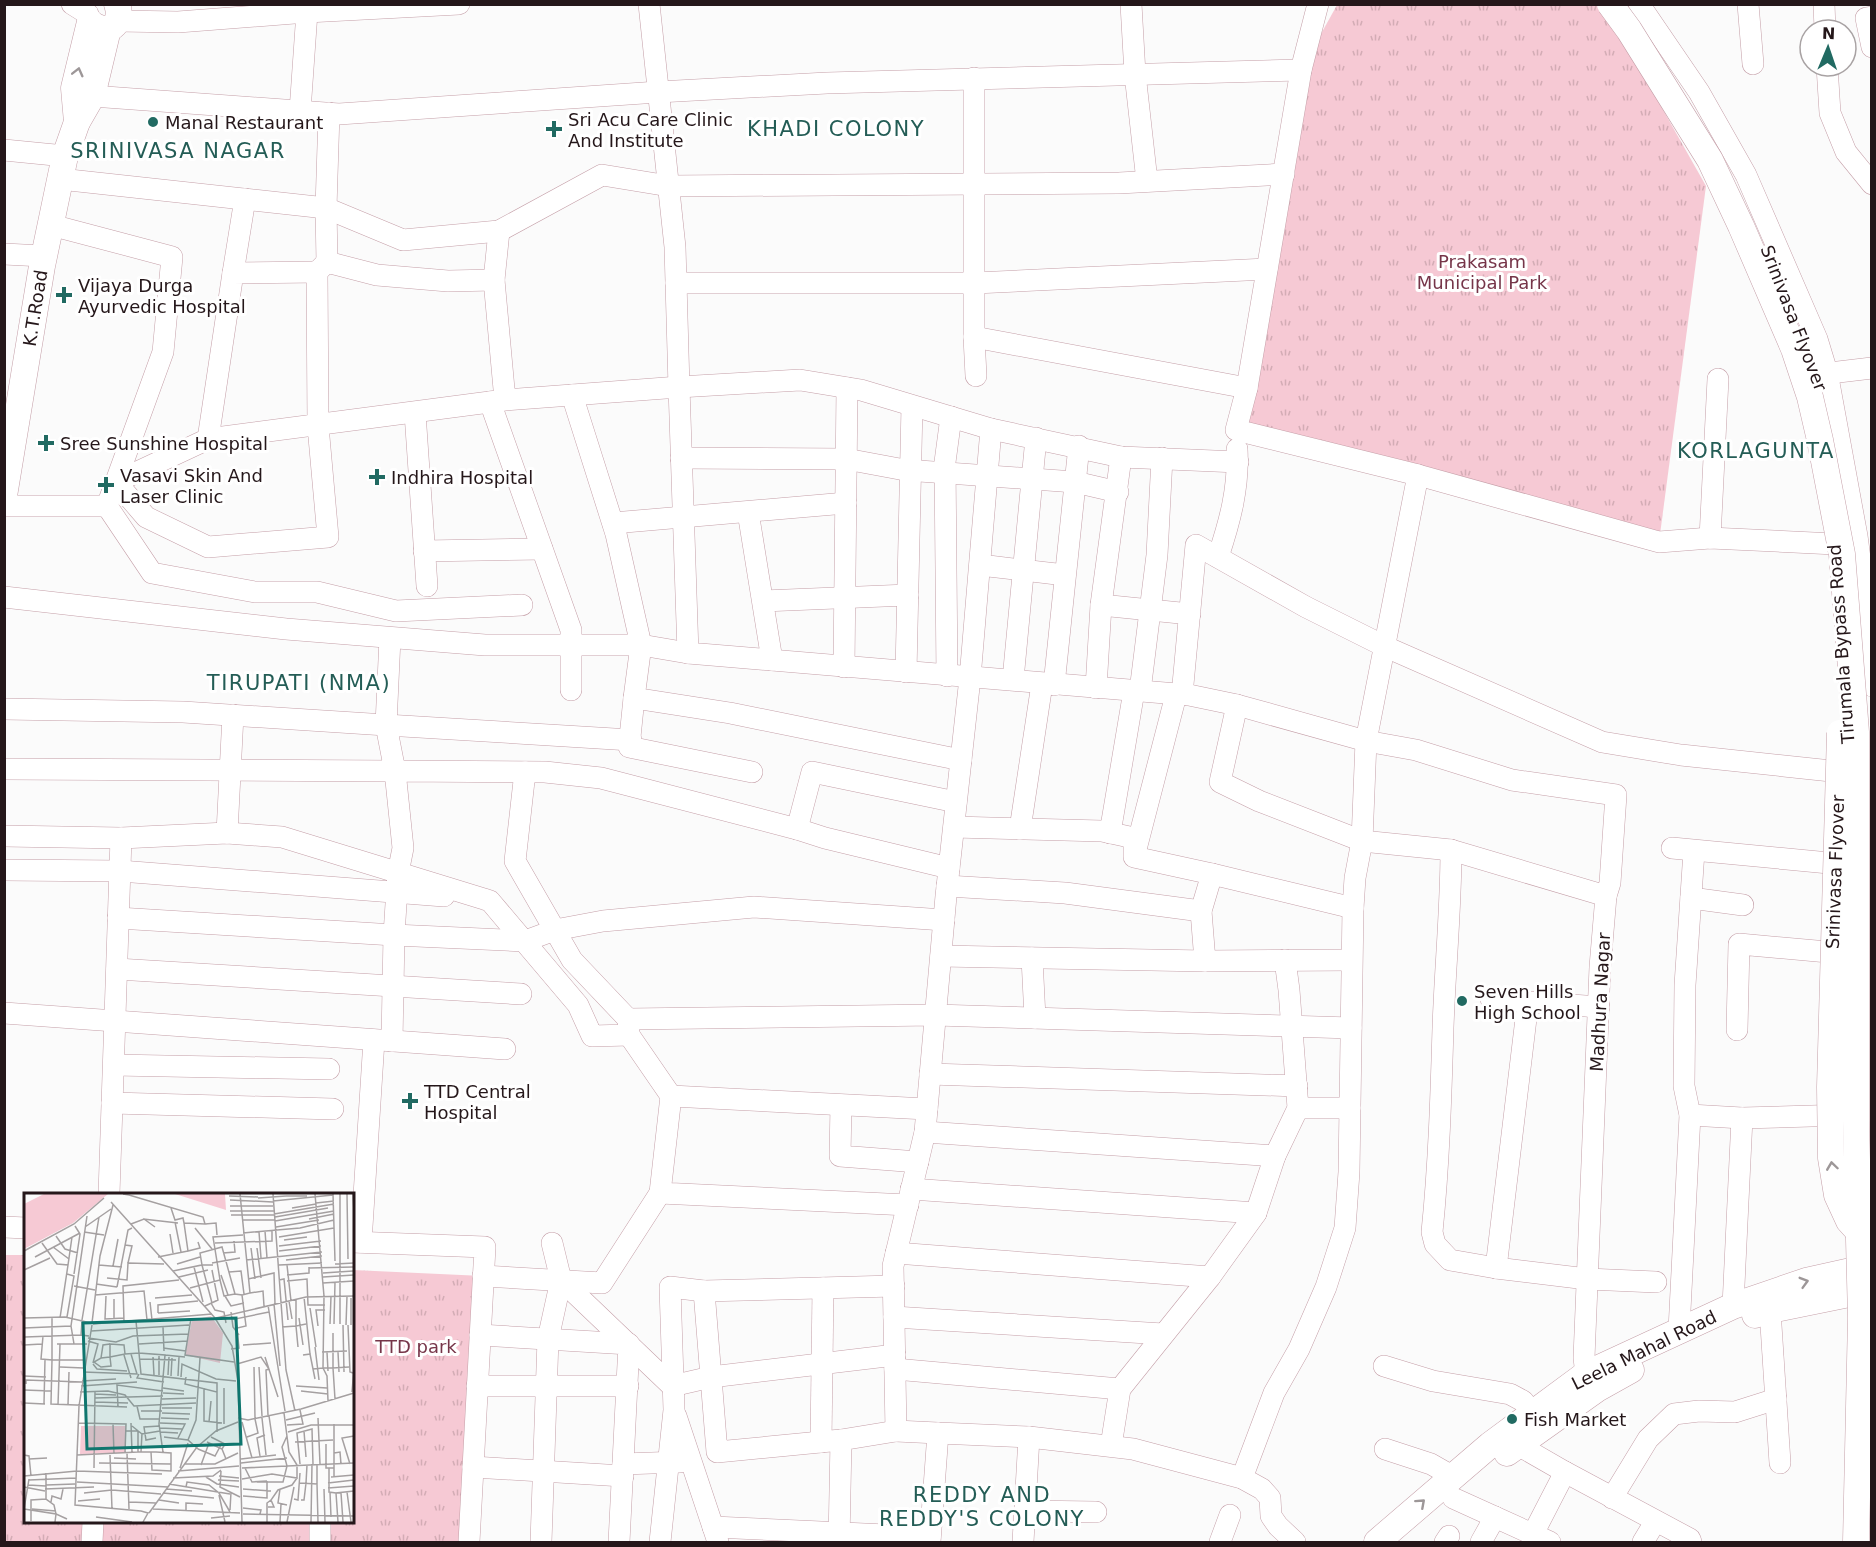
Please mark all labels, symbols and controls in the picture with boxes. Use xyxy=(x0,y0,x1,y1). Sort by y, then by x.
north arrow xyxy=(1798,18,1858,78)
text: N xyxy=(1821,24,1836,43)
one-way arrow xyxy=(71,67,84,77)
place label: Sri Acu Care Clinic And Institute xyxy=(568,109,733,151)
place label: Manal Restaurant xyxy=(165,112,323,133)
marker: Manal Restaurant xyxy=(146,115,160,129)
district label: KHADI COLONY xyxy=(747,117,925,141)
marker: Sri Acu Care Clinic And Institute xyxy=(545,120,563,138)
district label: SRINIVASA NAGAR xyxy=(70,139,286,163)
street label: Srinivasa Flyover xyxy=(1757,242,1832,394)
park label: Prakasam Municipal Park xyxy=(1417,251,1548,293)
street label: K.T.Road xyxy=(19,268,51,348)
place label: Vijaya Durga Ayurvedic Hospital xyxy=(78,275,246,317)
marker: Vijaya Durga Ayurvedic Hospital xyxy=(55,286,73,304)
place label: Sree Sunshine Hospital xyxy=(60,433,268,454)
marker: Sree Sunshine Hospital xyxy=(37,434,55,452)
district label: KORLAGUNTA xyxy=(1677,439,1835,463)
place label: Vasavi Skin And Laser Clinic xyxy=(120,465,263,507)
place label: Indhira Hospital xyxy=(391,467,533,488)
marker: Indhira Hospital xyxy=(368,468,386,486)
marker: Vasavi Skin And Laser Clinic xyxy=(97,476,115,494)
street label: Tirumala Bypass Road xyxy=(1824,544,1859,745)
district label: TIRUPATI (NMA) xyxy=(206,671,391,695)
street label: Srinivasa Flyover xyxy=(1822,794,1848,949)
street label: Madhura Nagar xyxy=(1586,931,1614,1072)
place label: Seven Hills High School xyxy=(1474,981,1581,1023)
marker: Seven Hills High School xyxy=(1455,994,1469,1008)
place label: TTD Central Hospital xyxy=(423,1081,531,1123)
marker: TTD Central Hospital xyxy=(401,1092,419,1110)
one-way arrow xyxy=(1827,1161,1839,1170)
inset map xyxy=(24,1193,354,1523)
one-way arrow xyxy=(1798,1277,1809,1289)
street label: Leela Mahal Road xyxy=(1568,1306,1720,1394)
park label: TTD park xyxy=(374,1336,457,1357)
place label: Fish Market xyxy=(1524,1409,1626,1430)
marker: Fish Market xyxy=(1505,1412,1519,1426)
district label: REDDY AND REDDY'S COLONY xyxy=(879,1483,1085,1531)
one-way arrow xyxy=(1414,1499,1425,1510)

